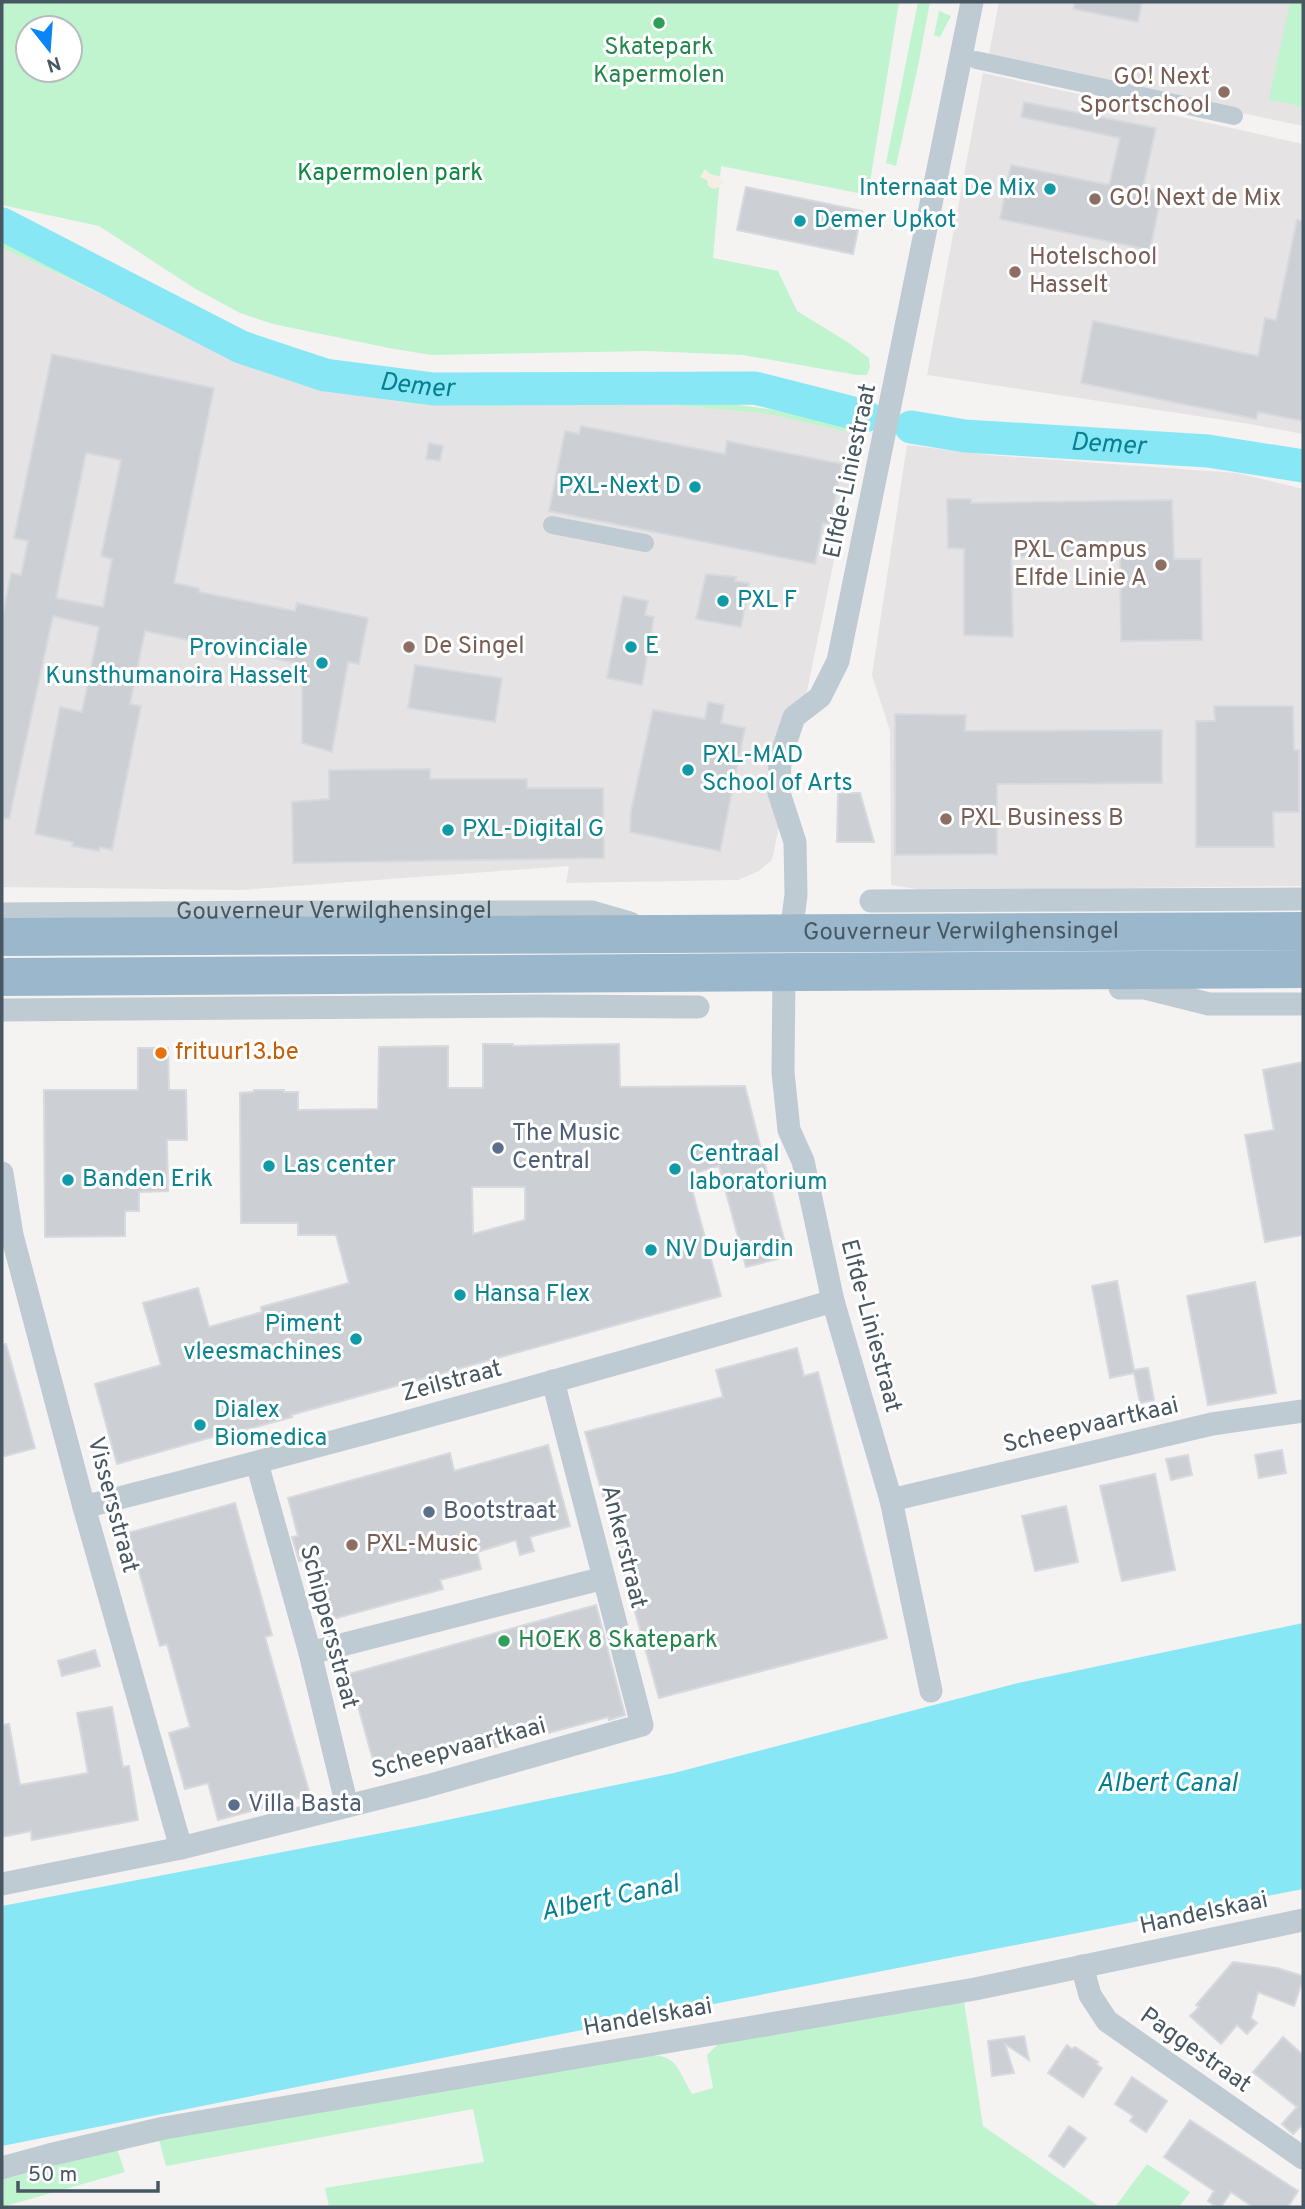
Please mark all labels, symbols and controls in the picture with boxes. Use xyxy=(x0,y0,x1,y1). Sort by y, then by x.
north arrow xyxy=(14,14,84,84)
marker: Skatepark Kapermolen xyxy=(651,15,667,31)
place label: Skatepark Kapermolen xyxy=(593,33,725,91)
text: N xyxy=(43,50,63,77)
place label: GO! Next Sportschool xyxy=(1080,63,1210,121)
marker: GO! Next Sportschool xyxy=(1216,84,1232,100)
park label: Kapermolen park xyxy=(297,159,483,189)
place label: Internaat De Mix xyxy=(859,174,1036,204)
marker: Internaat De Mix xyxy=(1042,181,1058,197)
place label: GO! Next de Mix xyxy=(1109,184,1281,214)
marker: GO! Next de Mix xyxy=(1087,191,1103,207)
place label: Demer Upkot xyxy=(814,206,956,236)
marker: Demer Upkot xyxy=(792,213,808,229)
place label: Hotelschool Hasselt xyxy=(1029,243,1157,301)
marker: Hotelschool Hasselt xyxy=(1007,264,1023,280)
water label: Demer xyxy=(377,366,457,406)
street label: Elfde-Liniestraat xyxy=(818,381,884,561)
water label: Demer xyxy=(1069,426,1149,464)
place label: PXL-Next D xyxy=(558,472,681,502)
marker: PXL-Next D xyxy=(687,479,703,495)
place label: PXL Campus Elfde Linie A xyxy=(1013,536,1147,594)
marker: PXL Campus Elfde Linie A xyxy=(1153,557,1169,573)
place label: PXL F xyxy=(737,586,797,616)
marker: PXL F xyxy=(715,593,731,609)
place label: De Singel xyxy=(423,632,525,662)
place label: E xyxy=(645,632,659,662)
place label: Provinciale Kunsthumanoira Hasselt xyxy=(45,634,308,692)
marker: De Singel xyxy=(401,639,417,655)
marker: E xyxy=(623,639,639,655)
marker: Provinciale Kunsthumanoira Hasselt xyxy=(314,655,330,671)
place label: PXL-MAD School of Arts xyxy=(702,741,853,799)
marker: PXL-MAD School of Arts xyxy=(680,762,696,778)
place label: PXL Business B xyxy=(960,804,1124,834)
marker: PXL Business B xyxy=(938,811,954,827)
place label: PXL-Digital G xyxy=(462,815,604,845)
marker: PXL-Digital G xyxy=(440,822,456,838)
street label: Gouverneur Verwilghensingel xyxy=(176,897,492,928)
street label: Gouverneur Verwilghensingel xyxy=(803,917,1119,948)
place label: frituur13.be xyxy=(175,1038,299,1068)
marker: frituur13.be xyxy=(153,1045,169,1061)
place label: The Music Central xyxy=(512,1119,621,1177)
marker: The Music Central xyxy=(490,1140,506,1156)
place label: Centraal laboratorium xyxy=(689,1140,828,1198)
place label: Las center xyxy=(283,1151,396,1181)
marker: Las center xyxy=(261,1158,277,1174)
marker: Centraal laboratorium xyxy=(667,1161,683,1177)
place label: Banden Erik xyxy=(82,1165,213,1195)
marker: Banden Erik xyxy=(60,1172,76,1188)
place label: NV Dujardin xyxy=(665,1235,794,1265)
street label: Elfde-Liniestraat xyxy=(832,1236,908,1416)
marker: NV Dujardin xyxy=(643,1242,659,1258)
place label: Hansa Flex xyxy=(474,1280,590,1310)
marker: Hansa Flex xyxy=(452,1287,468,1303)
place label: Piment vleesmachines xyxy=(183,1310,342,1368)
marker: Piment vleesmachines xyxy=(348,1331,364,1347)
street label: Zeilstraat xyxy=(399,1354,505,1410)
street label: Scheepvaartkaai xyxy=(1000,1391,1182,1461)
place label: Dialex Biomedica xyxy=(214,1396,327,1454)
marker: Dialex Biomedica xyxy=(192,1417,208,1433)
street label: Vissersstraat xyxy=(79,1434,145,1576)
street label: Ankerstraat xyxy=(593,1482,653,1612)
place label: Bootstraat xyxy=(443,1497,557,1527)
marker: Bootstraat xyxy=(421,1504,437,1520)
place label: PXL-Music xyxy=(366,1530,479,1560)
marker: PXL-Music xyxy=(344,1537,360,1553)
street label: Schippersstraat xyxy=(292,1542,364,1712)
place label: HOEK 8 Skatepark xyxy=(518,1626,718,1656)
marker: HOEK 8 Skatepark xyxy=(496,1633,512,1649)
street label: Scheepvaartkaai xyxy=(369,1711,549,1787)
water label: Albert Canal xyxy=(1097,1768,1239,1801)
place label: Villa Basta xyxy=(248,1790,362,1820)
marker: Villa Basta xyxy=(226,1797,242,1813)
water label: Albert Canal xyxy=(538,1868,683,1930)
street label: Handelskaai xyxy=(1137,1886,1271,1942)
street label: Handelskaai xyxy=(581,1992,715,2044)
street label: Paggestraat xyxy=(1133,2002,1257,2100)
scale bar xyxy=(18,2150,158,2194)
text: 50 m xyxy=(28,2162,77,2189)

